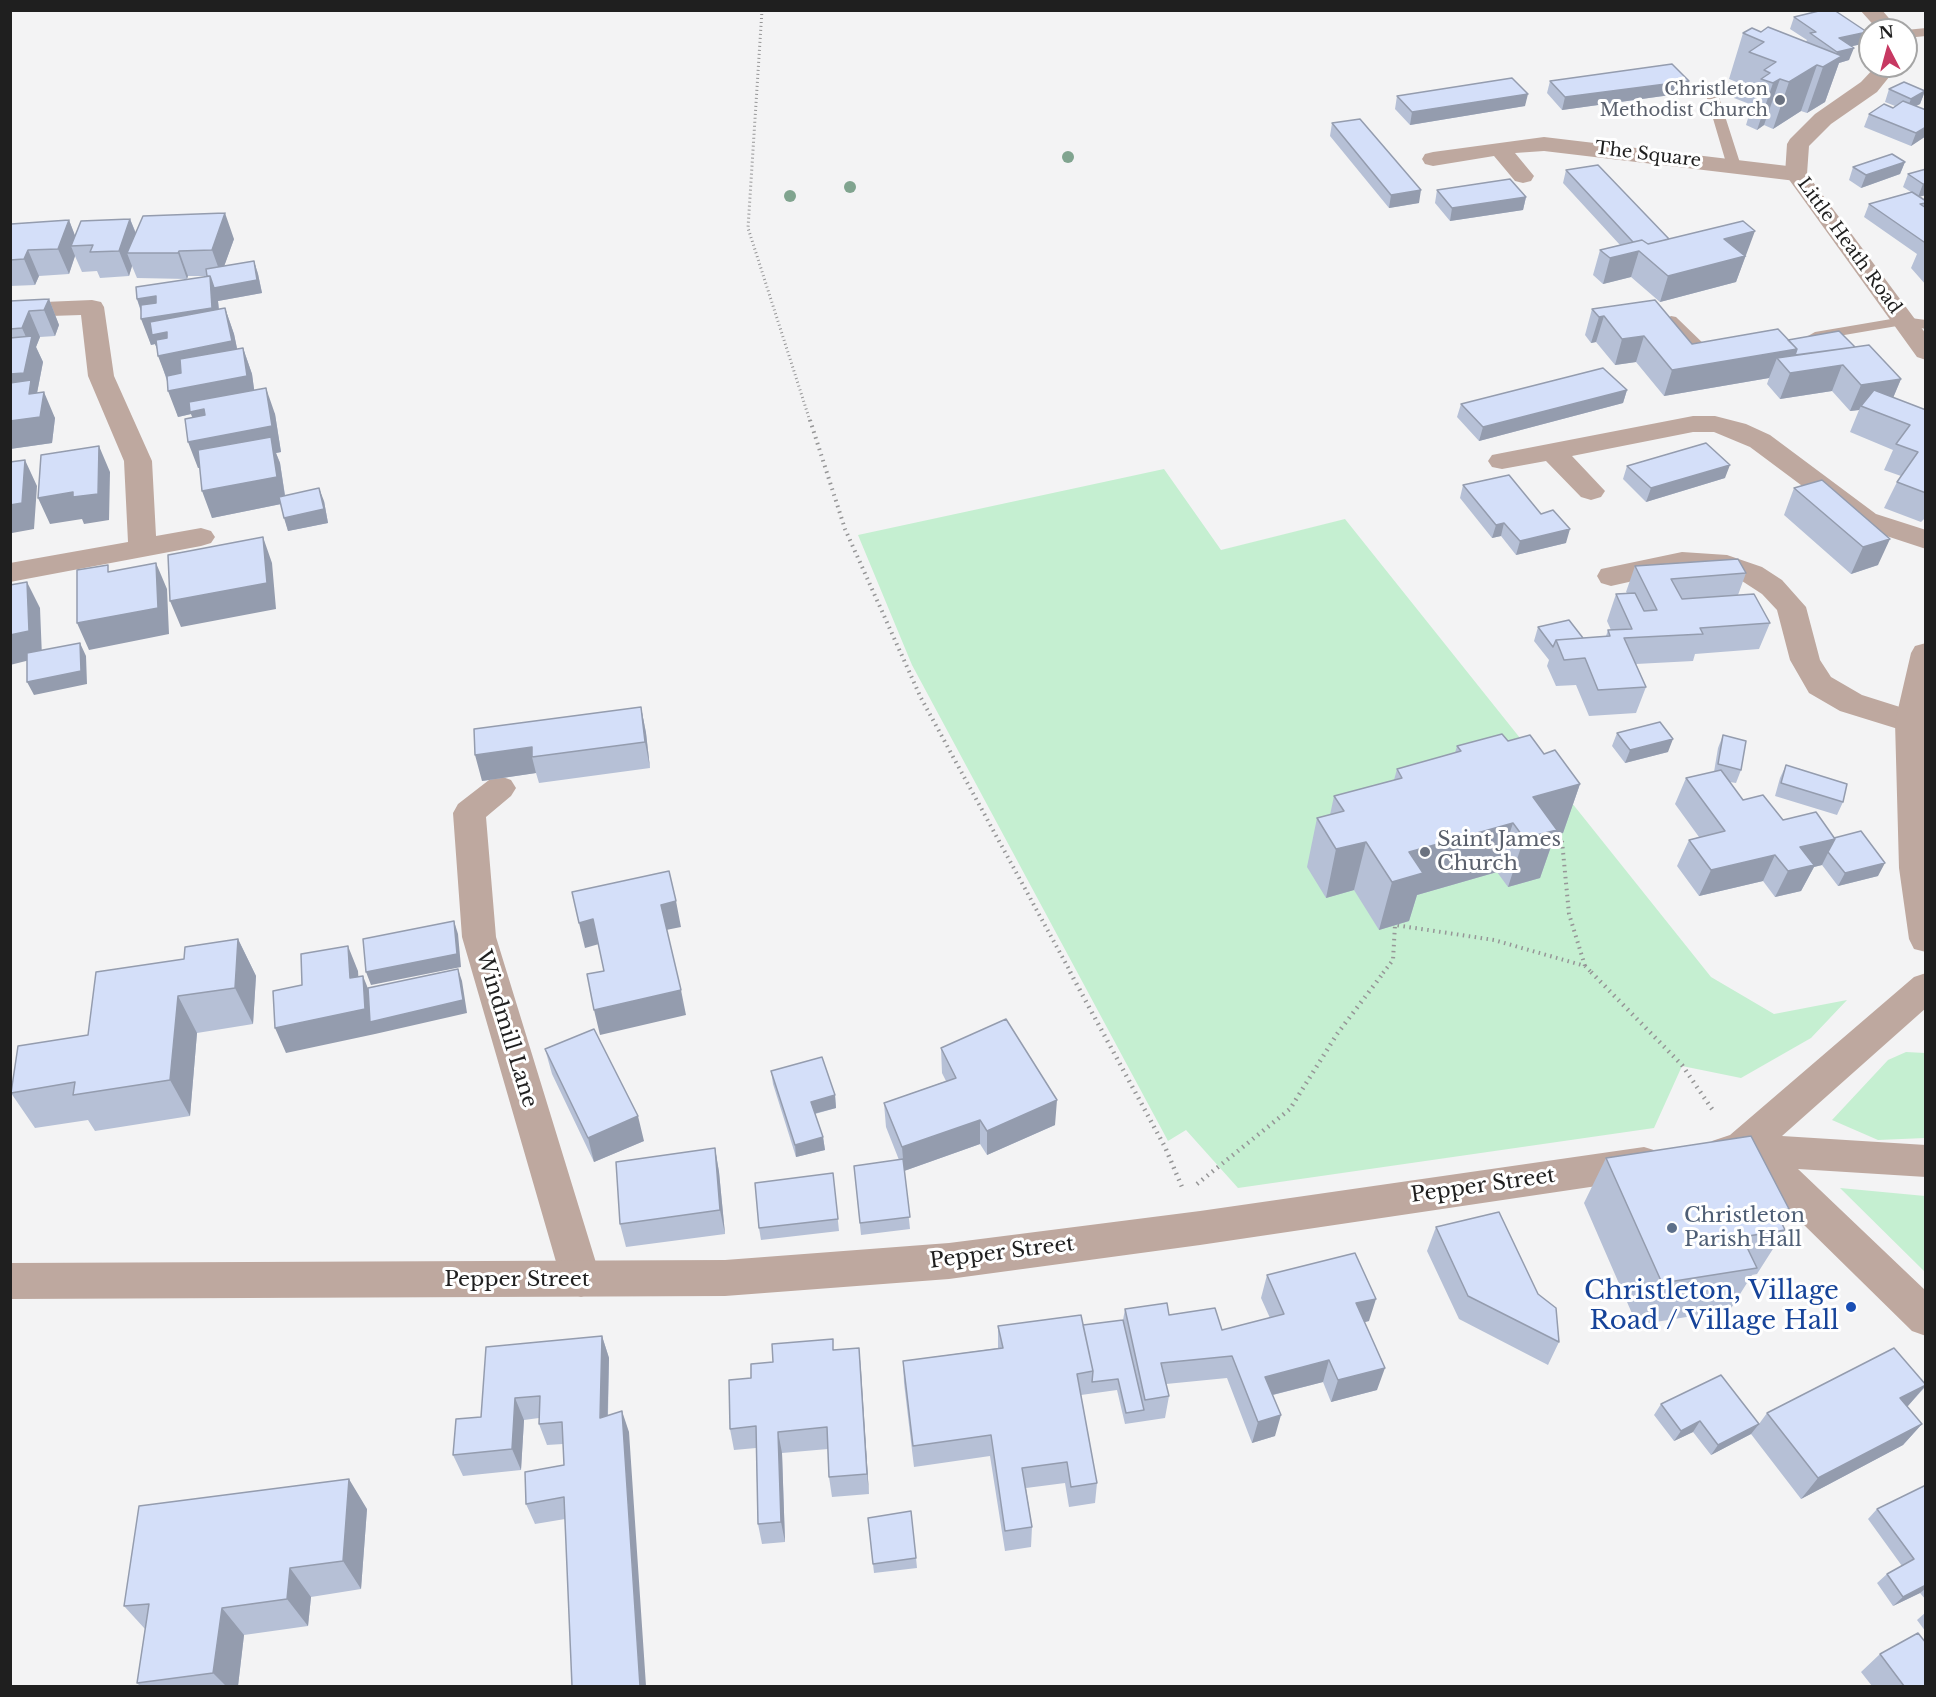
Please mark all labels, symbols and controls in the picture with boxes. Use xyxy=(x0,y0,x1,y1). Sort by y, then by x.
north arrow xyxy=(1858,18,1918,78)
text: N xyxy=(1878,21,1895,43)
place label: Christleton Methodist Church xyxy=(1600,79,1768,122)
marker: Christleton Methodist Church xyxy=(1773,93,1787,107)
street label: The Square xyxy=(1594,138,1702,172)
street label: Little Heath Road xyxy=(1792,174,1906,318)
place label: Saint James Church xyxy=(1437,827,1561,877)
marker: Saint James Church xyxy=(1418,845,1432,859)
street label: Windmill Lane xyxy=(470,947,542,1111)
street label: Pepper Street xyxy=(1409,1163,1557,1209)
place label: Christleton Parish Hall xyxy=(1684,1203,1805,1253)
marker: Christleton Parish Hall xyxy=(1665,1221,1679,1235)
street label: Pepper Street xyxy=(928,1232,1076,1274)
street label: Pepper Street xyxy=(444,1267,590,1293)
place label: Christleton, Village Road / Village Hall xyxy=(1584,1276,1839,1338)
marker: Christleton, Village Road / Village Hall xyxy=(1844,1300,1858,1314)

